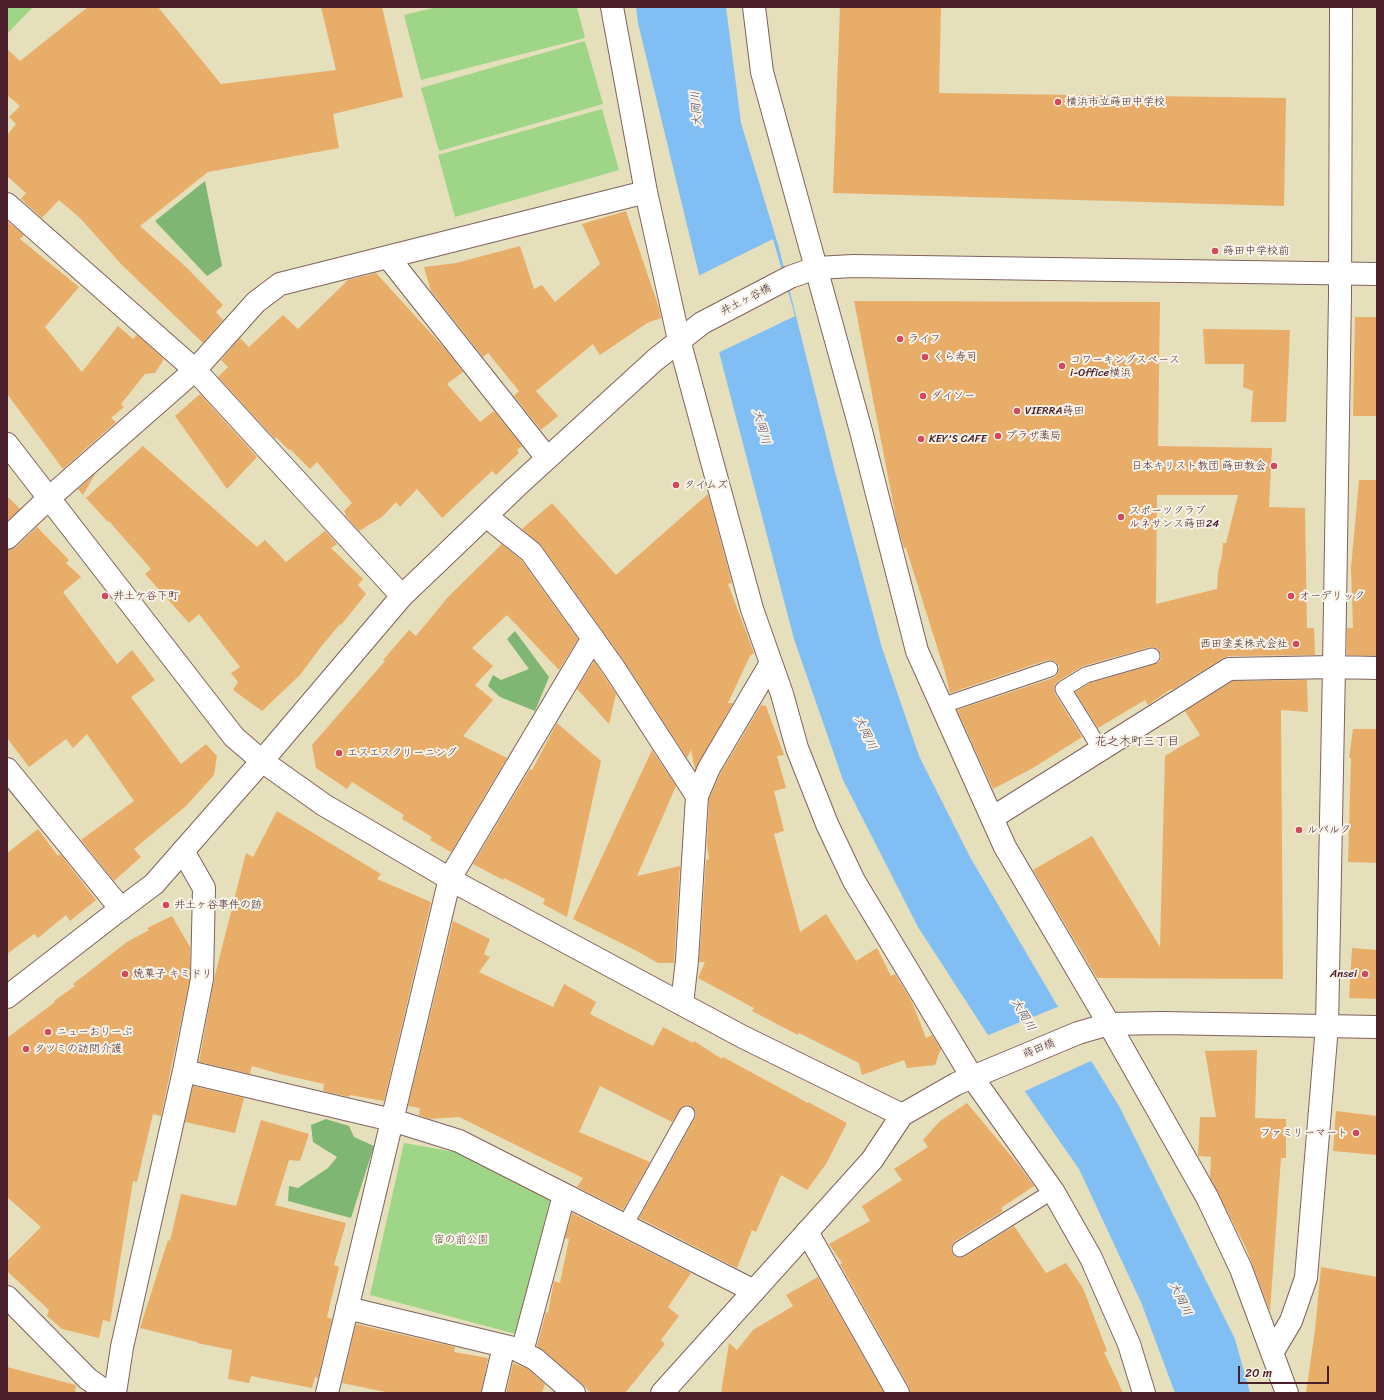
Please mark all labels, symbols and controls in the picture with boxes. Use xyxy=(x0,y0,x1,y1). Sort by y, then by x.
water label: 大岡川 xyxy=(689,91,705,127)
place label: 横浜市立蒔田中学校 xyxy=(1066,95,1165,109)
marker: 横浜市立蒔田中学校 xyxy=(1053,97,1063,107)
place label: 蒔田中学校前 xyxy=(1223,244,1289,258)
marker: 蒔田中学校前 xyxy=(1210,246,1220,256)
street label: 井土ヶ谷橋 xyxy=(719,282,773,318)
place label: ライフ xyxy=(908,332,941,346)
marker: ライフ xyxy=(895,334,905,344)
place label: くら寿司 xyxy=(933,350,977,364)
marker: くら寿司 xyxy=(920,352,930,362)
place label: コワーキングスペース i-Office横浜 xyxy=(1070,353,1180,379)
marker: コワーキングスペース i-Office横浜 xyxy=(1057,361,1067,371)
place label: ダイソー xyxy=(931,389,975,403)
marker: ダイソー xyxy=(918,391,928,401)
place label: VIERRA蒔田 xyxy=(1025,404,1084,418)
marker: VIERRA蒔田 xyxy=(1012,406,1022,416)
water label: 大岡川 xyxy=(749,408,773,446)
place label: プラザ薬局 xyxy=(1006,429,1061,443)
marker: プラザ薬局 xyxy=(993,431,1003,441)
place label: KEY'S CAFE xyxy=(929,432,987,446)
marker: KEY'S CAFE xyxy=(916,434,926,444)
place label: 日本キリスト教団 蒔田教会 xyxy=(1131,459,1266,473)
marker: 日本キリスト教団 蒔田教会 xyxy=(1269,461,1279,471)
place label: タイムズ xyxy=(684,478,728,492)
marker: タイムズ xyxy=(671,480,681,490)
place label: スポーツクラブ ルネサンス蒔田24 xyxy=(1129,504,1219,530)
marker: スポーツクラブ ルネサンス蒔田24 xyxy=(1116,512,1126,522)
place label: 井土ケ谷下町 xyxy=(113,589,179,603)
place label: オーデリック xyxy=(1299,589,1365,603)
marker: 井土ケ谷下町 xyxy=(100,591,110,601)
marker: オーデリック xyxy=(1286,591,1296,601)
place label: 西田塗美株式会社 xyxy=(1200,637,1288,651)
marker: 西田塗美株式会社 xyxy=(1291,639,1301,649)
water label: 大岡川 xyxy=(851,714,879,752)
district label: 花之木町三丁目 xyxy=(1095,735,1179,749)
place label: エスエスクリーニング xyxy=(347,746,457,760)
marker: エスエスクリーニング xyxy=(334,748,344,758)
place label: ルパルク xyxy=(1307,823,1351,837)
marker: ルパルク xyxy=(1294,825,1304,835)
place label: 井土ヶ谷事件の跡 xyxy=(174,898,262,912)
marker: 井土ヶ谷事件の跡 xyxy=(161,900,171,910)
place label: 焼菓子 キミドリ xyxy=(133,967,213,981)
place label: Ansei xyxy=(1330,967,1357,981)
marker: 焼菓子 キミドリ xyxy=(120,969,130,979)
marker: Ansei xyxy=(1360,969,1370,979)
water label: 大岡川 xyxy=(1008,996,1038,1034)
place label: ニューおりーぶ xyxy=(56,1025,133,1039)
marker: ニューおりーぶ xyxy=(43,1027,53,1037)
street label: 蒔田橋 xyxy=(1021,1037,1057,1061)
place label: タツミの訪問介護 xyxy=(34,1042,122,1056)
marker: タツミの訪問介護 xyxy=(21,1044,31,1054)
place label: ファミリーマート xyxy=(1260,1126,1348,1140)
marker: ファミリーマート xyxy=(1351,1128,1361,1138)
park label: 宿の前公園 xyxy=(434,1233,488,1247)
water label: 大岡川 xyxy=(1166,1280,1194,1318)
scale bar xyxy=(1240,1358,1331,1384)
text: 20 m xyxy=(1245,1362,1272,1384)

